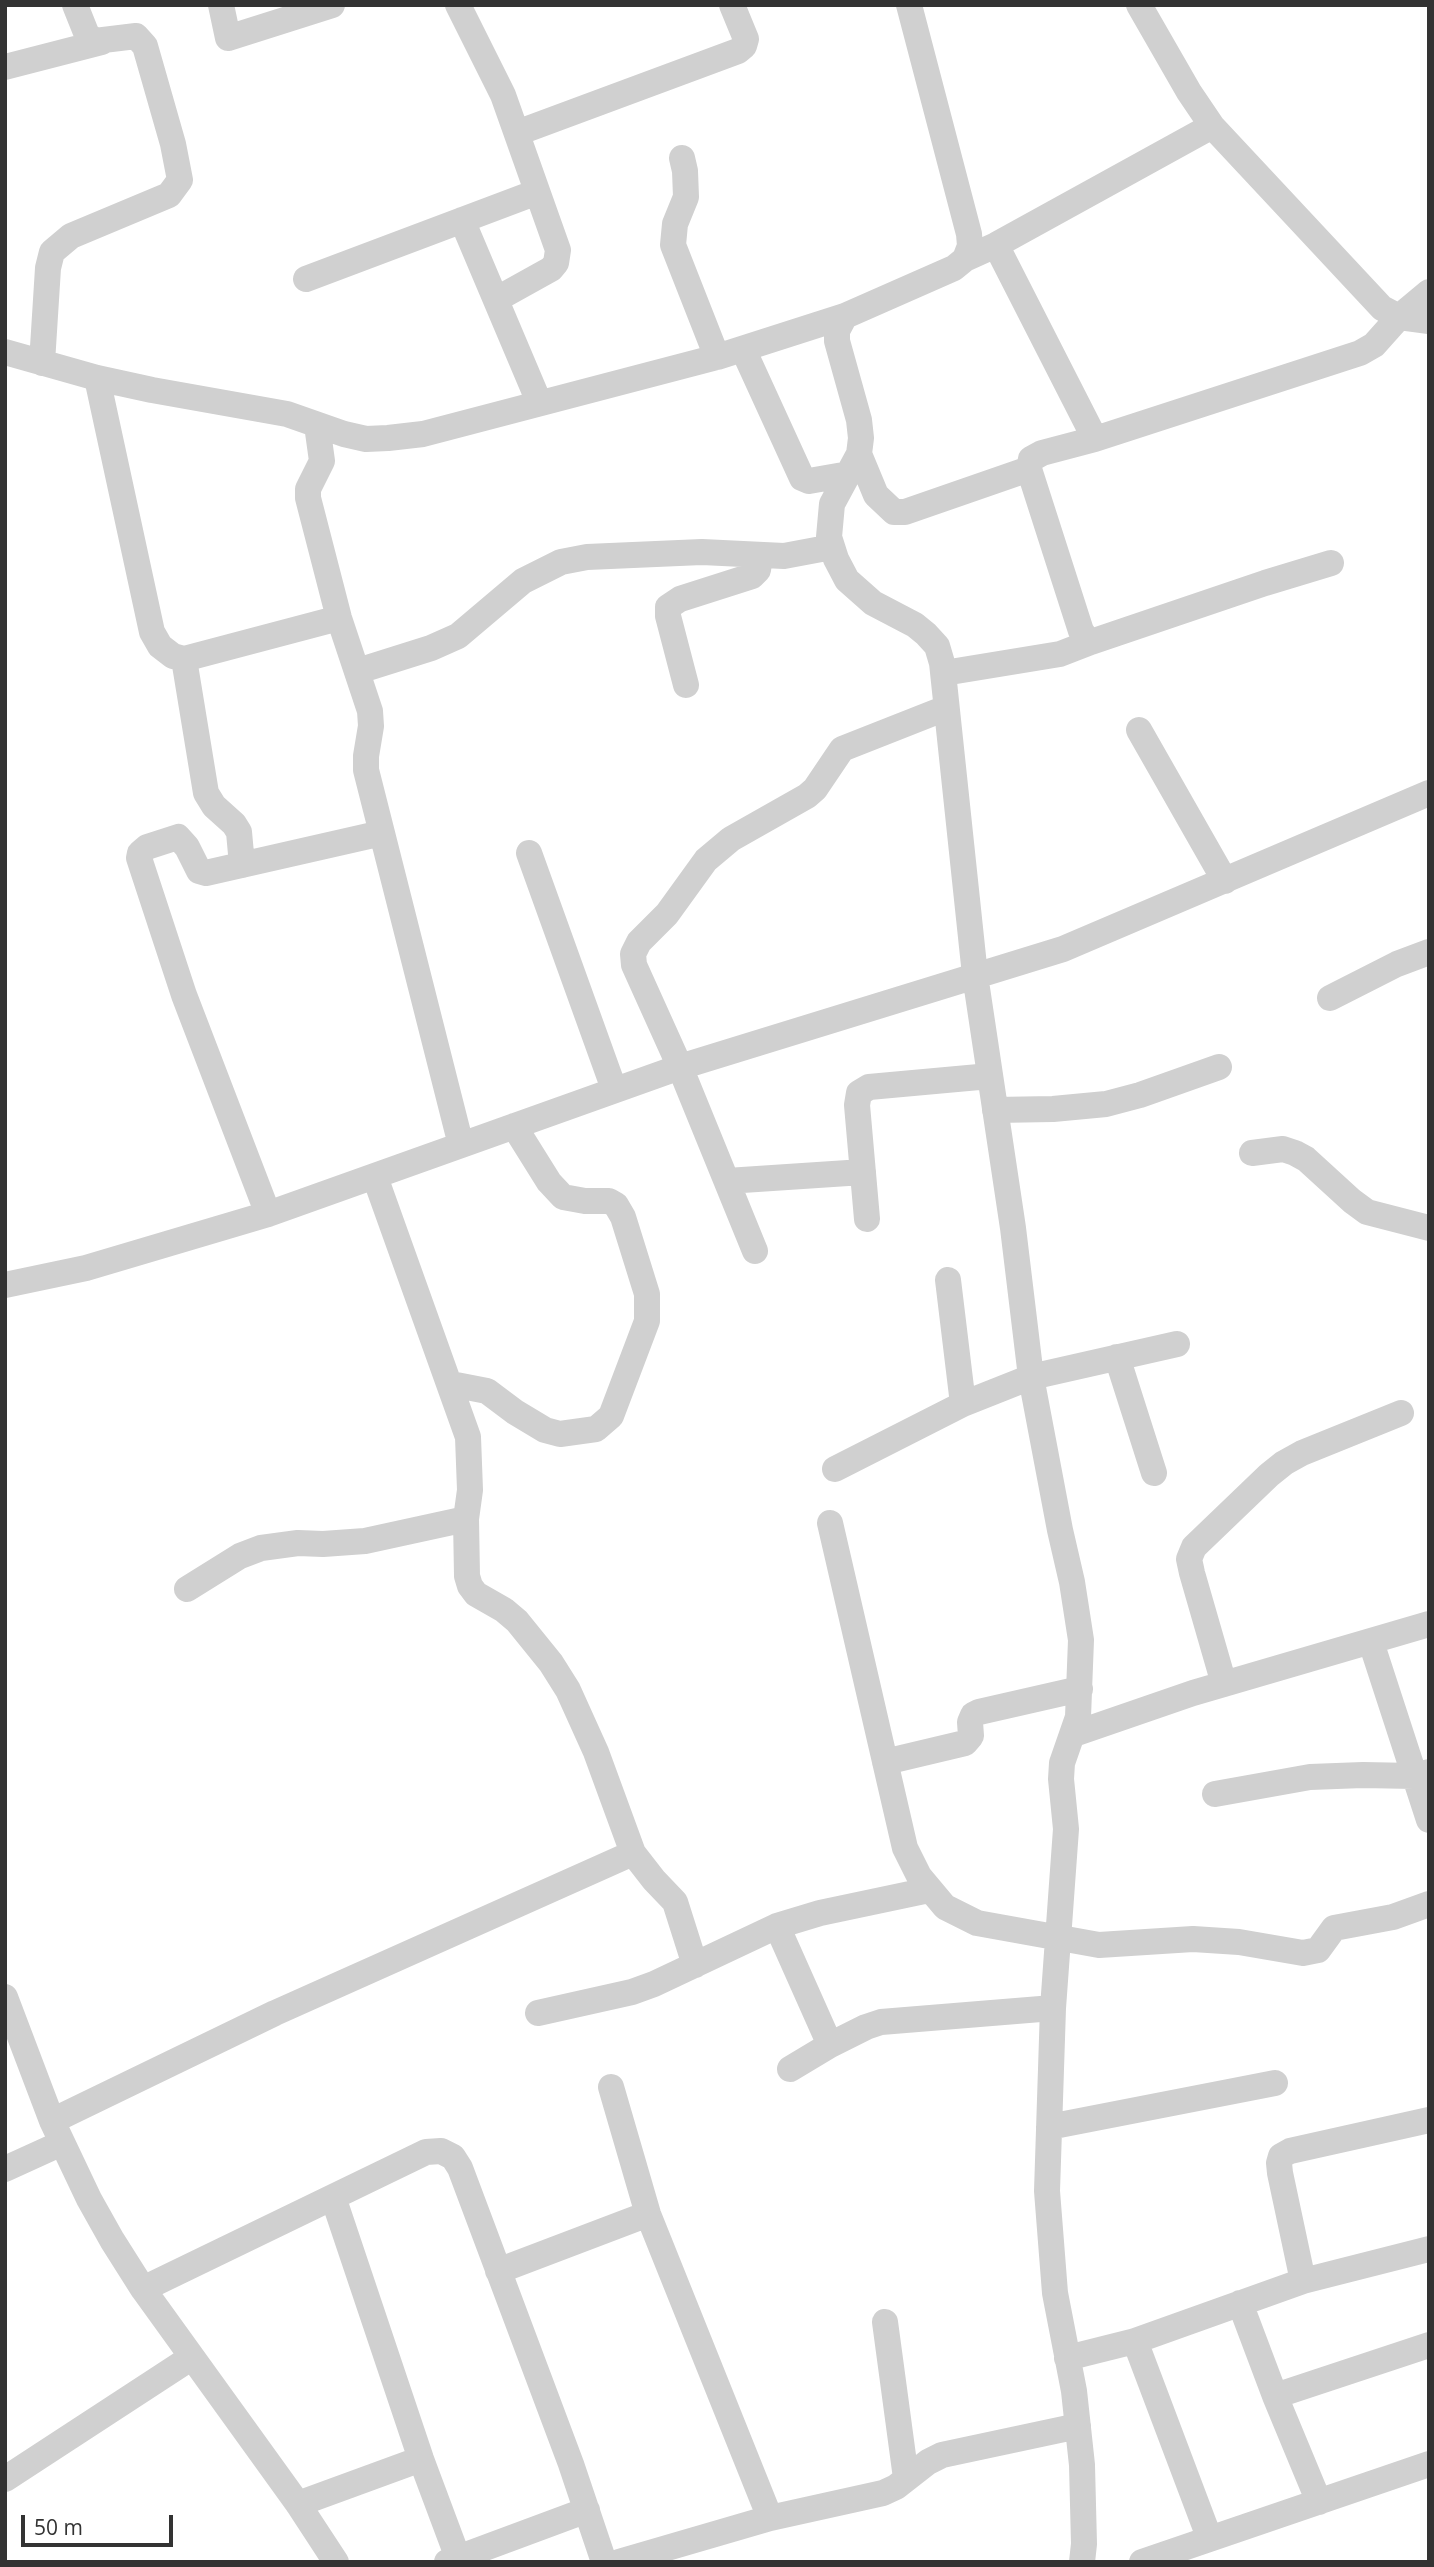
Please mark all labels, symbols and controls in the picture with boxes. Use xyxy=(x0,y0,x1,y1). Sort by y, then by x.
scale bar xyxy=(24,2500,177,2544)
text: 50 m xyxy=(34,2513,83,2541)

